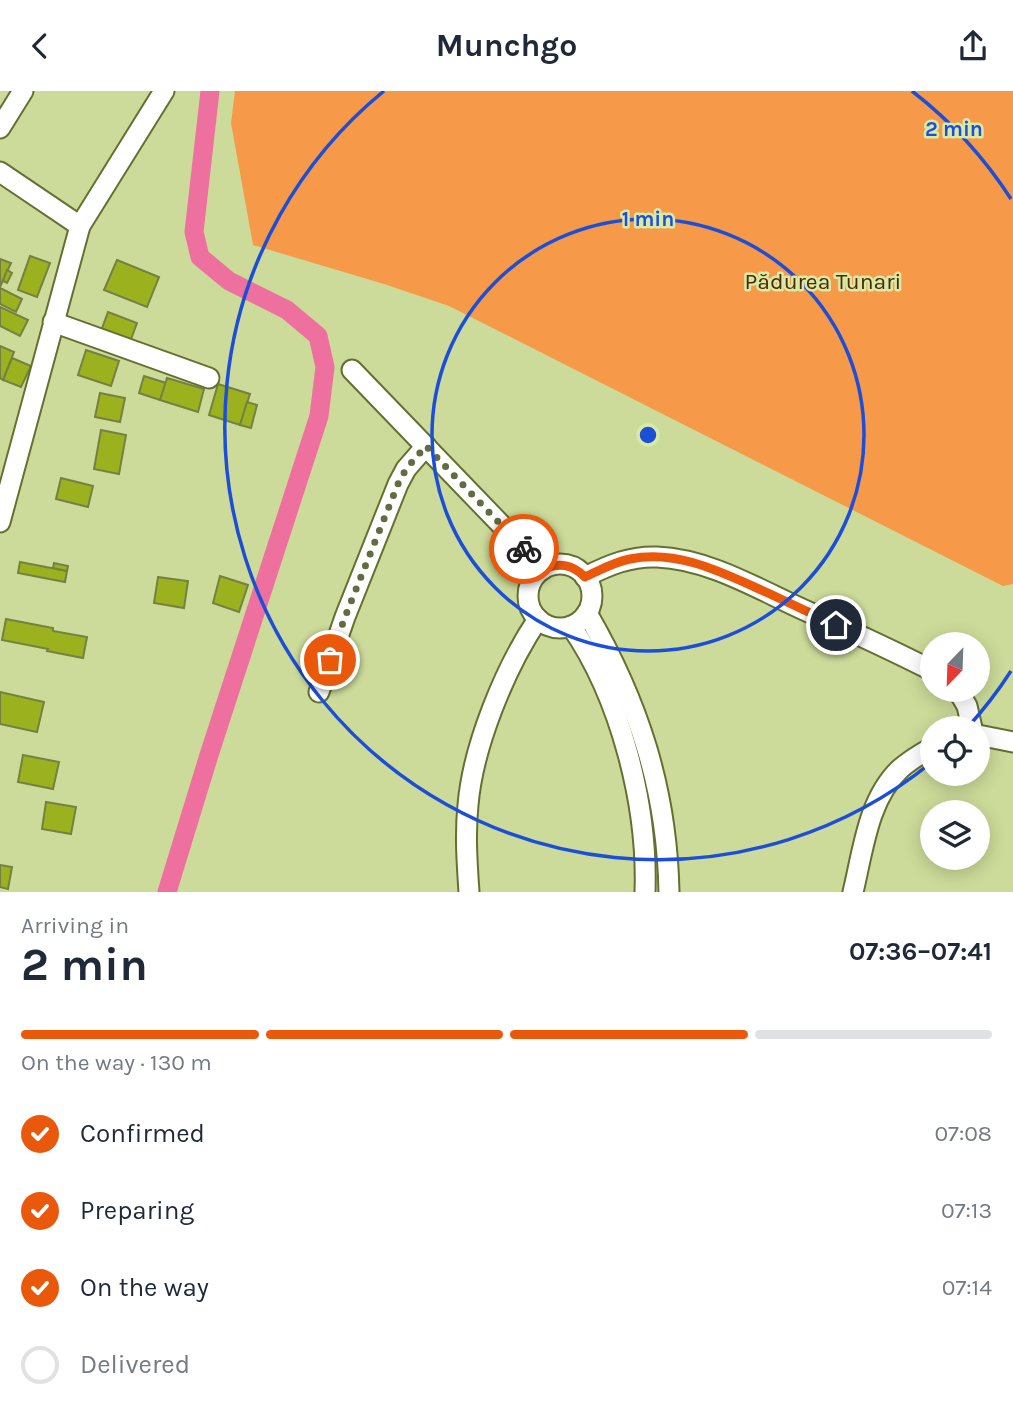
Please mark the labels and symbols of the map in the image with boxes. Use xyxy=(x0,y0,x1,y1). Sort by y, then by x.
text: 2 min xyxy=(925,117,983,141)
text: 1 min xyxy=(622,207,674,231)
park label: Pădurea Tunari xyxy=(745,268,901,295)
centre of rings xyxy=(636,423,660,447)
courier xyxy=(489,514,559,584)
pin xyxy=(806,595,866,655)
pin xyxy=(300,630,360,690)
north arrow xyxy=(920,632,990,702)

